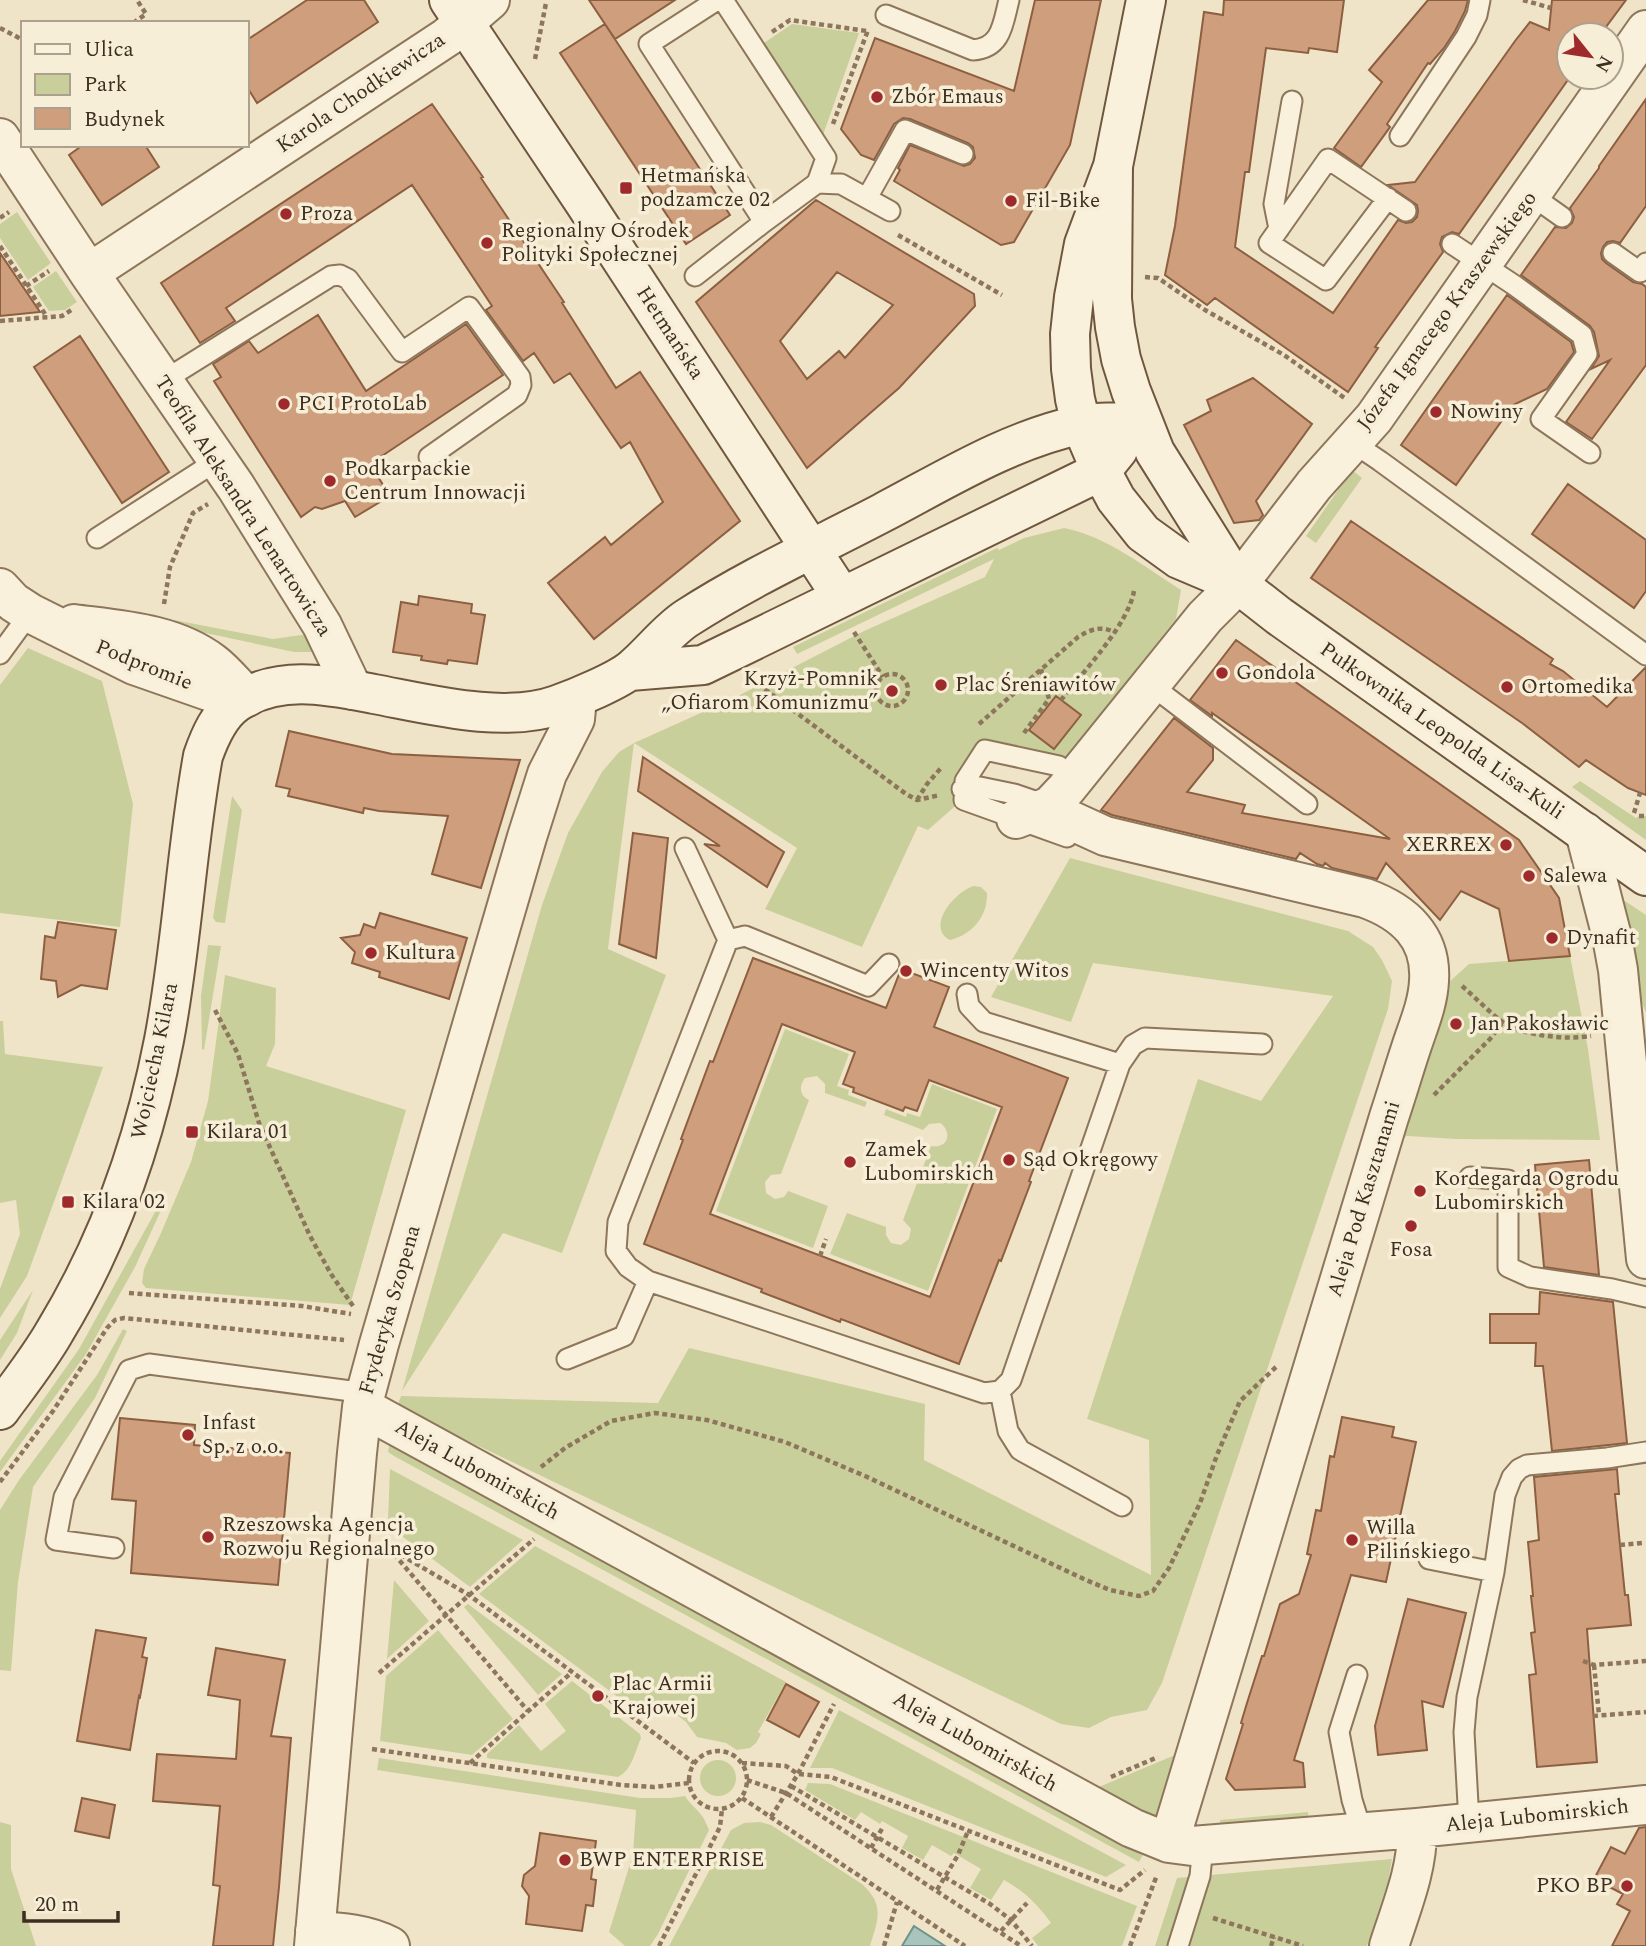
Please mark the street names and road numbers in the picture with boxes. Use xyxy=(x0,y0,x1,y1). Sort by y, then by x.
street label: Karola Chodkiewicza xyxy=(270,24,453,162)
street label: Józefa Ignacego Kraszewskiego xyxy=(1349,184,1545,438)
street label: Hetmańska xyxy=(628,280,713,387)
street label: Teofila Aleksandra Lenartowicza xyxy=(146,369,340,644)
street label: Podpromie xyxy=(91,631,197,699)
street label: Pułkownika Leopolda Lisa-Kuli xyxy=(1313,634,1571,828)
street label: Wojciecha Kilara xyxy=(123,979,187,1142)
street label: Aleja Pod Kasztanami xyxy=(1319,1097,1409,1301)
street label: Fryderyka Szopena xyxy=(350,1221,430,1399)
street label: Aleja Lubomirskich xyxy=(389,1411,565,1529)
street label: Aleja Lubomirskich xyxy=(887,1683,1063,1801)
street label: Aleja Lubomirskich xyxy=(1444,1790,1630,1842)

